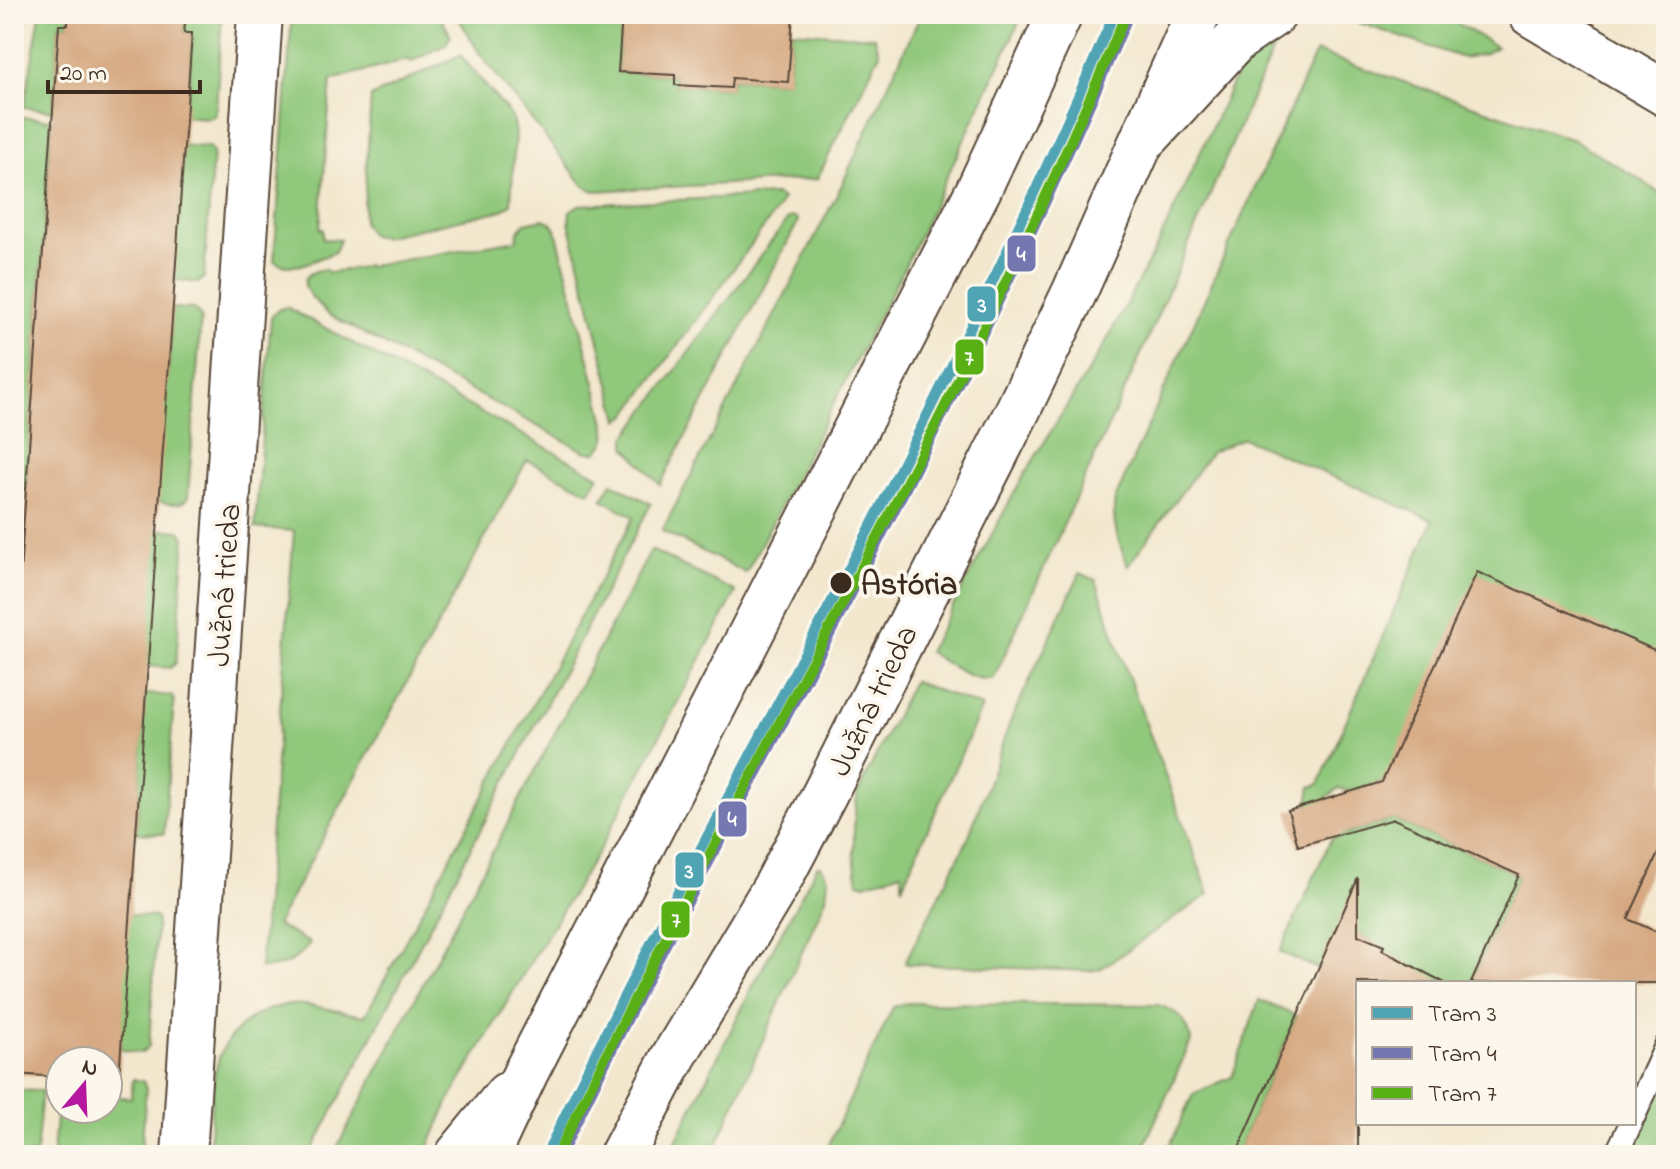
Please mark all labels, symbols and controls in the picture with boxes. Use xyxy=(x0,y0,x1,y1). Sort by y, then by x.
scale bar xyxy=(48,44,200,94)
text: 20 m xyxy=(60,57,107,92)
line badge: 4 xyxy=(1006,234,1037,273)
text: 4 xyxy=(1016,240,1026,272)
line badge: 3 xyxy=(966,285,997,323)
text: 3 xyxy=(976,291,987,323)
line badge: 7 xyxy=(954,338,985,376)
text: 7 xyxy=(964,344,974,376)
street label: Južná trieda xyxy=(197,502,256,668)
place label: Astória xyxy=(861,563,957,610)
marker: Astória xyxy=(828,570,854,596)
street label: Južná trieda xyxy=(818,618,932,785)
line badge: 4 xyxy=(717,800,748,838)
text: 4 xyxy=(727,805,737,837)
line badge: 3 xyxy=(674,851,705,889)
text: 3 xyxy=(683,857,694,889)
line badge: 7 xyxy=(660,900,691,939)
text: 7 xyxy=(671,906,681,938)
legend xyxy=(1356,981,1636,1125)
text: Tram 3 xyxy=(1428,998,1497,1033)
text: Tram 4 xyxy=(1428,1038,1497,1073)
north arrow xyxy=(44,1045,124,1125)
text: N xyxy=(77,1051,102,1086)
text: Tram 7 xyxy=(1428,1078,1497,1113)

